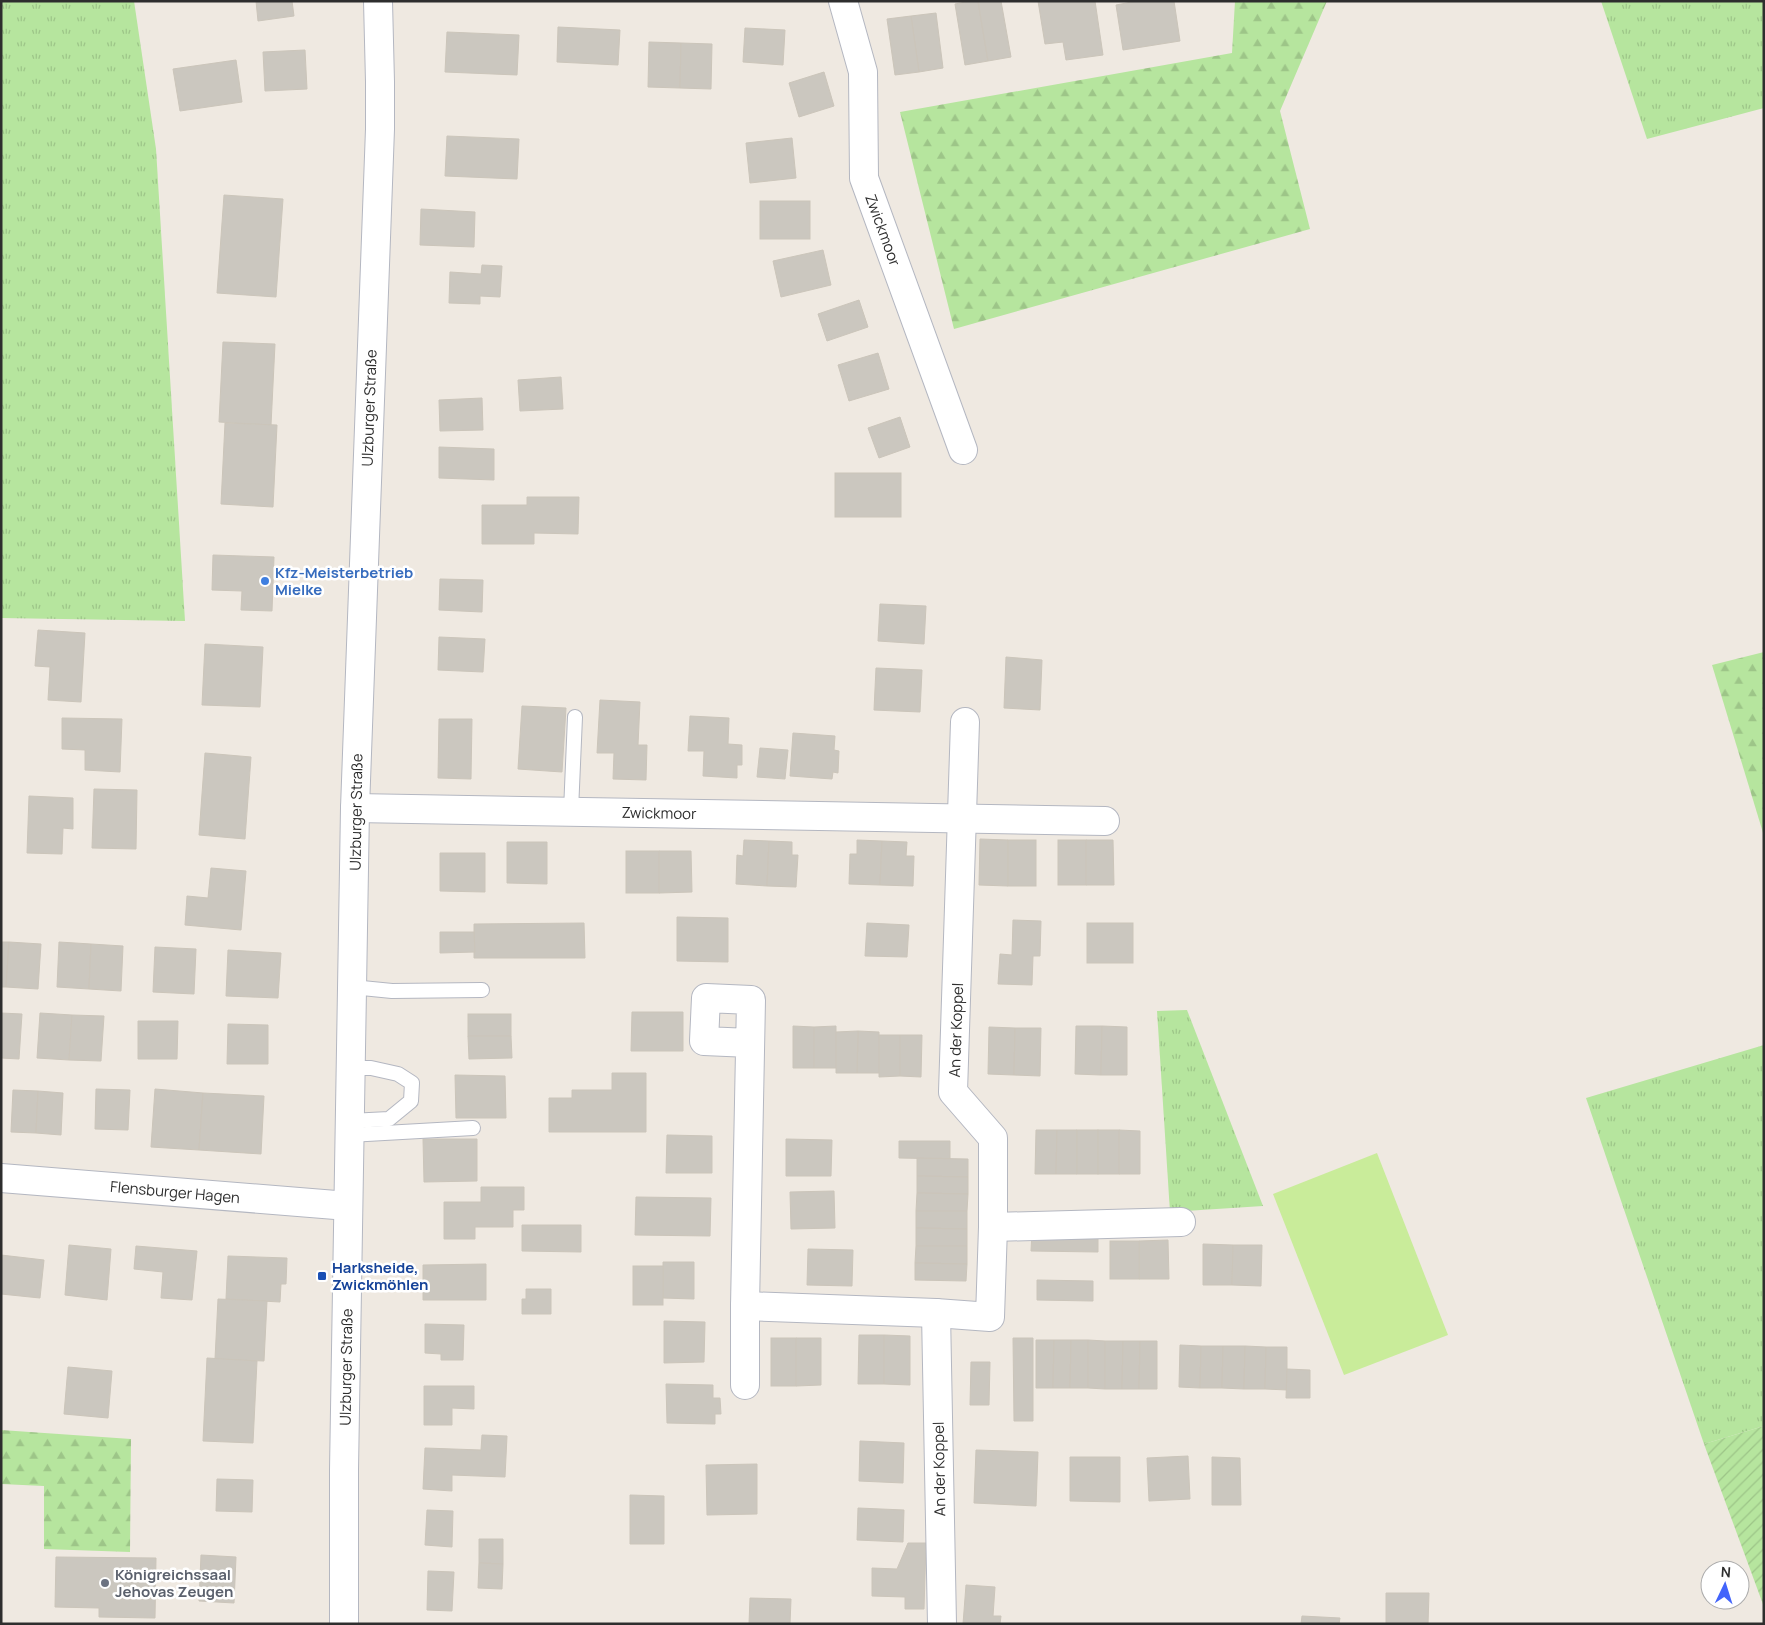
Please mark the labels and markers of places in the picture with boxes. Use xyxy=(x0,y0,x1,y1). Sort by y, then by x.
place label: Kfz-Meisterbetrieb Mielke xyxy=(275,562,413,600)
marker: Kfz-Meisterbetrieb Mielke xyxy=(259,575,271,587)
place label: Harksheide, Zwickmöhlen xyxy=(332,1257,428,1295)
marker: Harksheide, Zwickmöhlen xyxy=(316,1270,328,1282)
place label: Königreichssaal Jehovas Zeugen xyxy=(115,1564,233,1602)
marker: Königreichssaal Jehovas Zeugen xyxy=(99,1577,111,1589)

